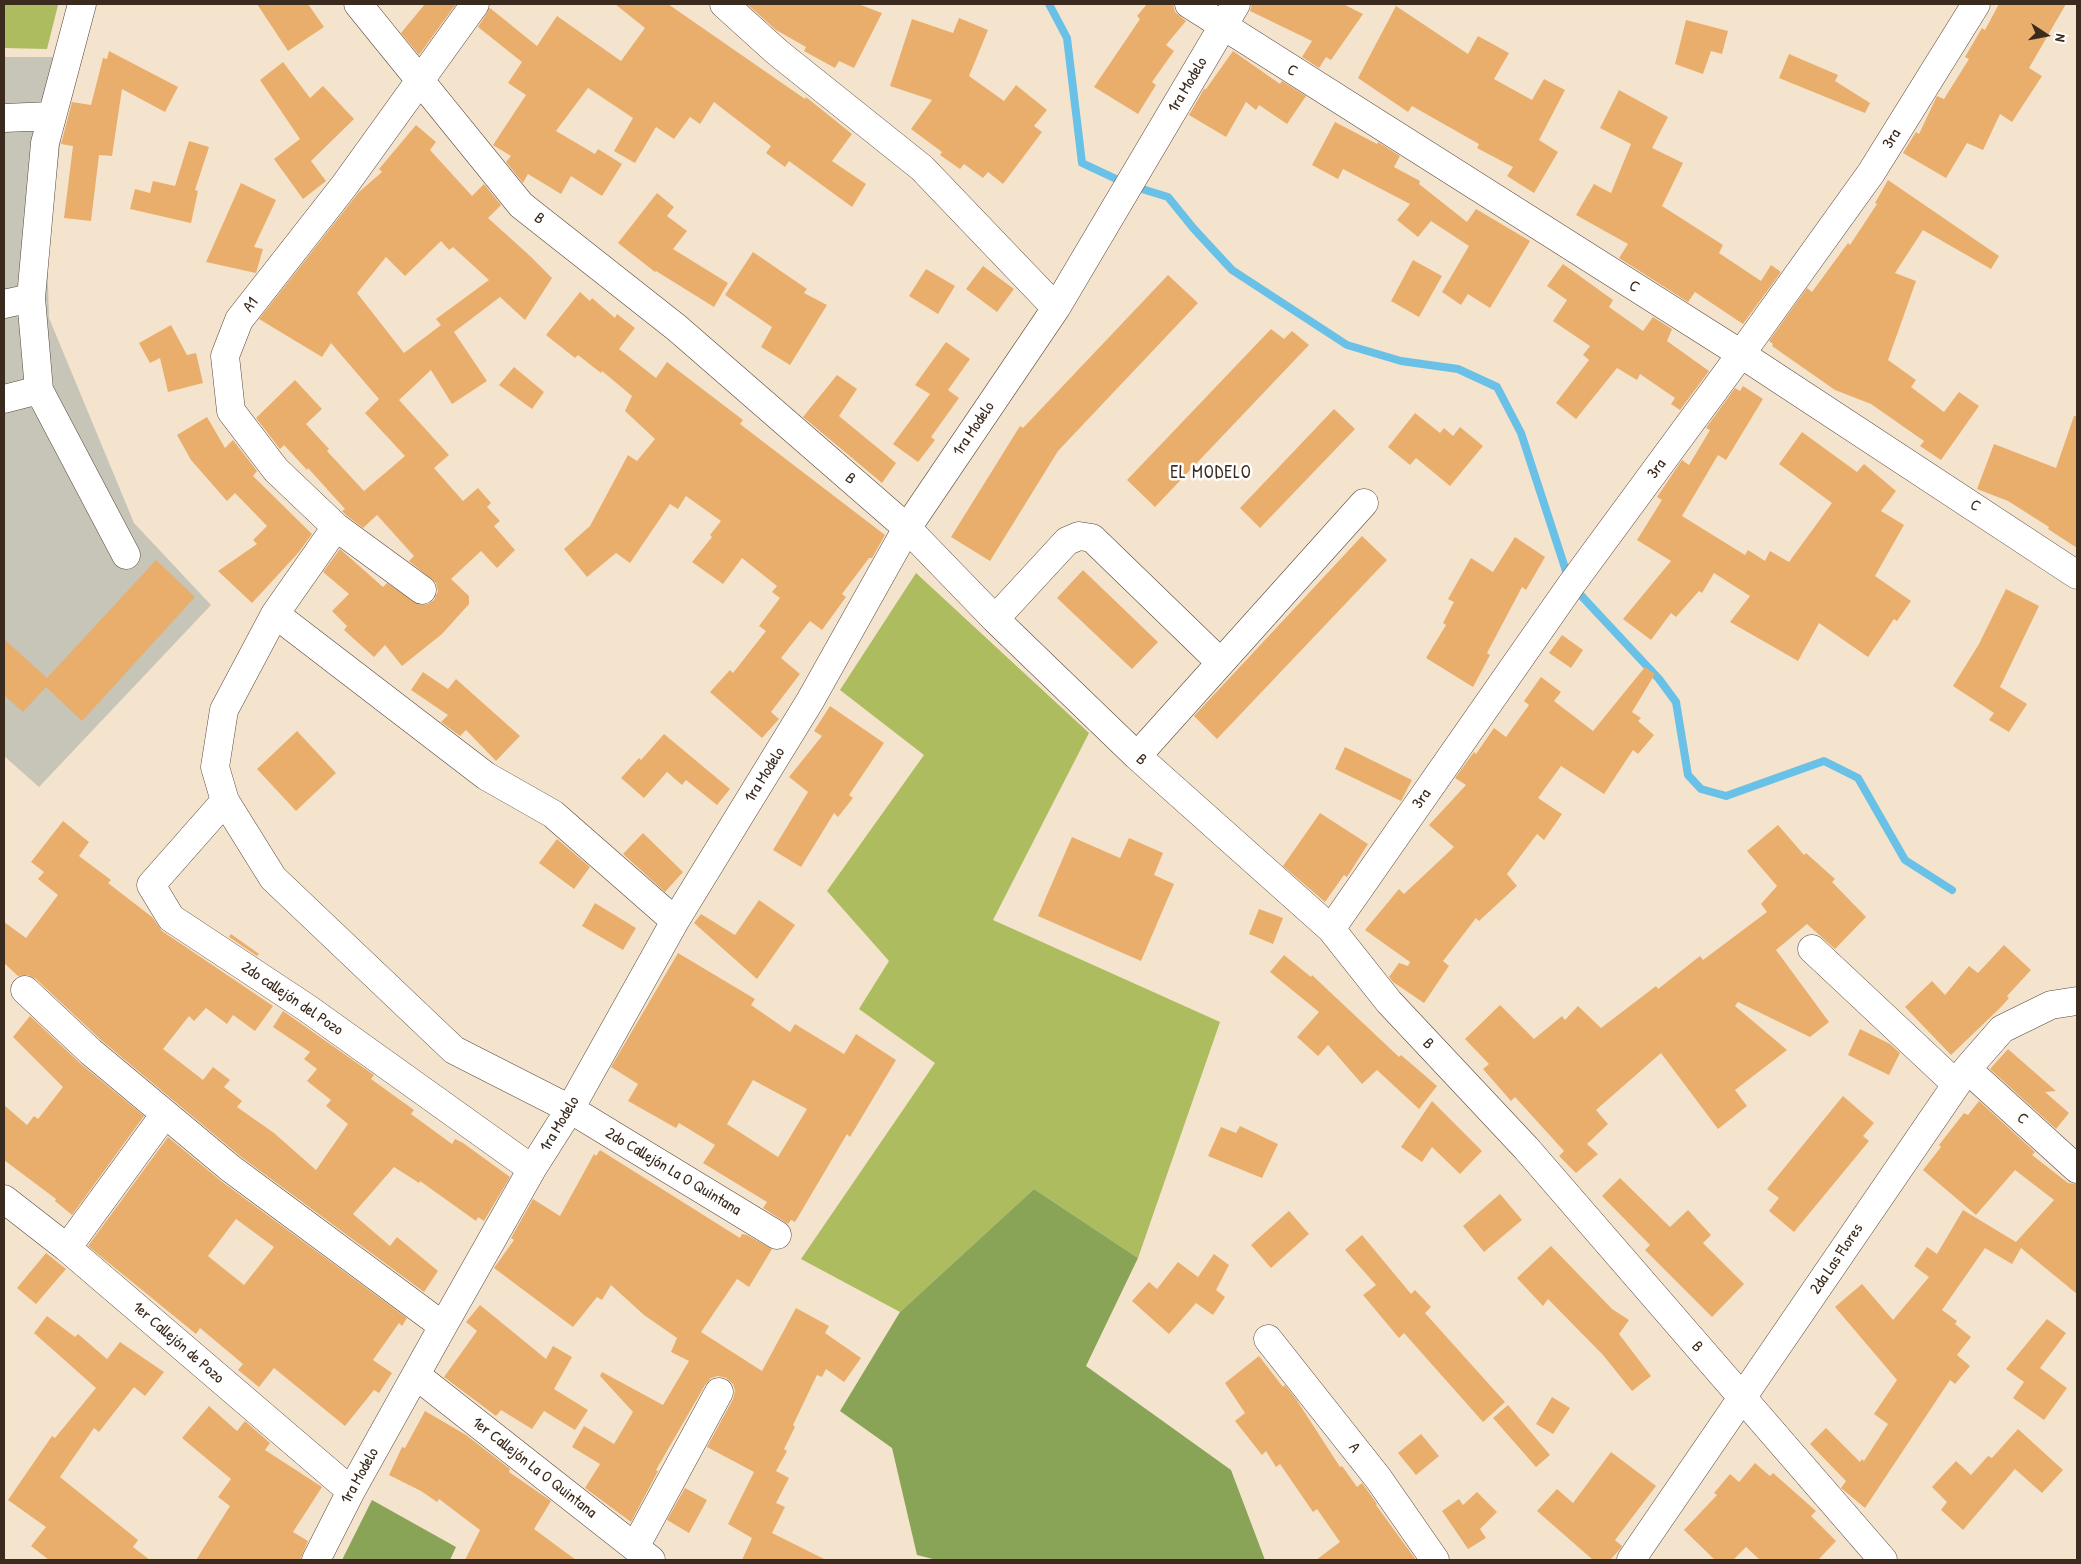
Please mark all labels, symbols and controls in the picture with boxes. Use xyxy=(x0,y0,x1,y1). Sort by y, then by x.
north arrow xyxy=(2021,10,2071,60)
text: N xyxy=(2051,32,2071,43)
street label: 1ra Modelo xyxy=(1164,54,1212,116)
street label: C xyxy=(1283,61,1301,81)
street label: 3ra xyxy=(1879,126,1905,152)
street label: B xyxy=(530,209,548,229)
street label: C xyxy=(1625,277,1643,297)
street label: A1 xyxy=(239,294,263,316)
street label: 1ra Modelo xyxy=(949,398,999,460)
street label: 3ra xyxy=(1643,455,1671,483)
district label: EL MODELO xyxy=(1169,462,1253,484)
street label: B xyxy=(841,469,859,489)
street label: C xyxy=(1966,496,1984,516)
street label: 1ra Modelo xyxy=(741,744,789,806)
street label: B xyxy=(1132,750,1150,770)
street label: 3ra xyxy=(1409,785,1435,813)
street label: 2do callejón del Pozo xyxy=(237,958,347,1040)
street label: B xyxy=(1418,1034,1438,1054)
street label: 1ra Modelo xyxy=(536,1093,584,1155)
street label: C xyxy=(2012,1109,2032,1129)
street label: 2do Callejón La O Quintana xyxy=(602,1124,744,1220)
street label: 2da Las Flores xyxy=(1806,1220,1868,1298)
street label: 1er Callejón de Pozo xyxy=(128,1298,228,1388)
street label: B xyxy=(1687,1338,1707,1356)
street label: 1er Callejón La O Quintana xyxy=(468,1413,600,1523)
street label: A xyxy=(1344,1439,1364,1457)
street label: 1ra Modelo xyxy=(337,1445,383,1507)

